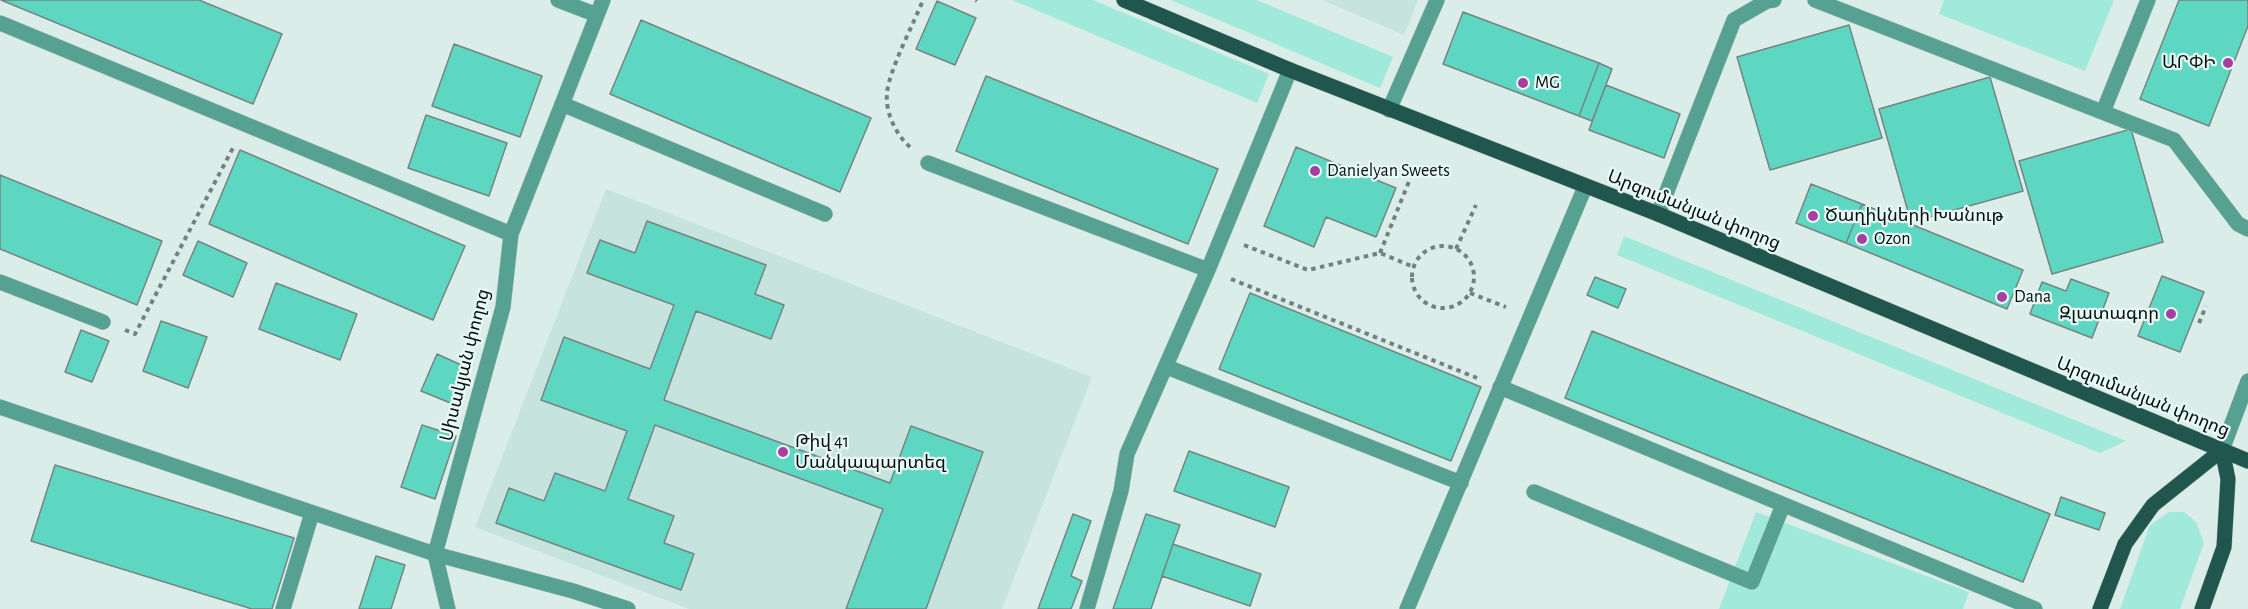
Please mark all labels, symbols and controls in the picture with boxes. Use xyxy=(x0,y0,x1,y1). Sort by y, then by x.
place label: ԱՐՓԻ xyxy=(2162,52,2216,74)
marker: ԱՐՓԻ xyxy=(2221,56,2235,70)
place label: MG xyxy=(1535,72,1560,94)
marker: MG xyxy=(1516,76,1530,90)
place label: Danielyan Sweets xyxy=(1327,160,1450,182)
marker: Danielyan Sweets xyxy=(1308,164,1322,178)
street label: Արզումանյան փողոց xyxy=(1604,165,1784,255)
place label: Ծաղիկների Խանութ xyxy=(1825,205,2003,227)
marker: Ծաղիկների Խանութ xyxy=(1806,209,1820,223)
place label: Ozon xyxy=(1874,228,1911,250)
marker: Ozon xyxy=(1855,232,1869,246)
place label: Dana xyxy=(2014,286,2051,308)
street label: Սիսակյան փողոց xyxy=(436,287,494,443)
marker: Dana xyxy=(1995,290,2009,304)
place label: Զլատագոր xyxy=(2059,303,2159,325)
marker: Զլատագոր xyxy=(2164,307,2178,321)
street label: Արզումանյան փողոց xyxy=(2053,352,2233,442)
place label: Թիվ 41 Մանկապարտեզ xyxy=(795,431,946,474)
marker: Թիվ 41 Մանկապարտեզ xyxy=(776,445,790,459)

